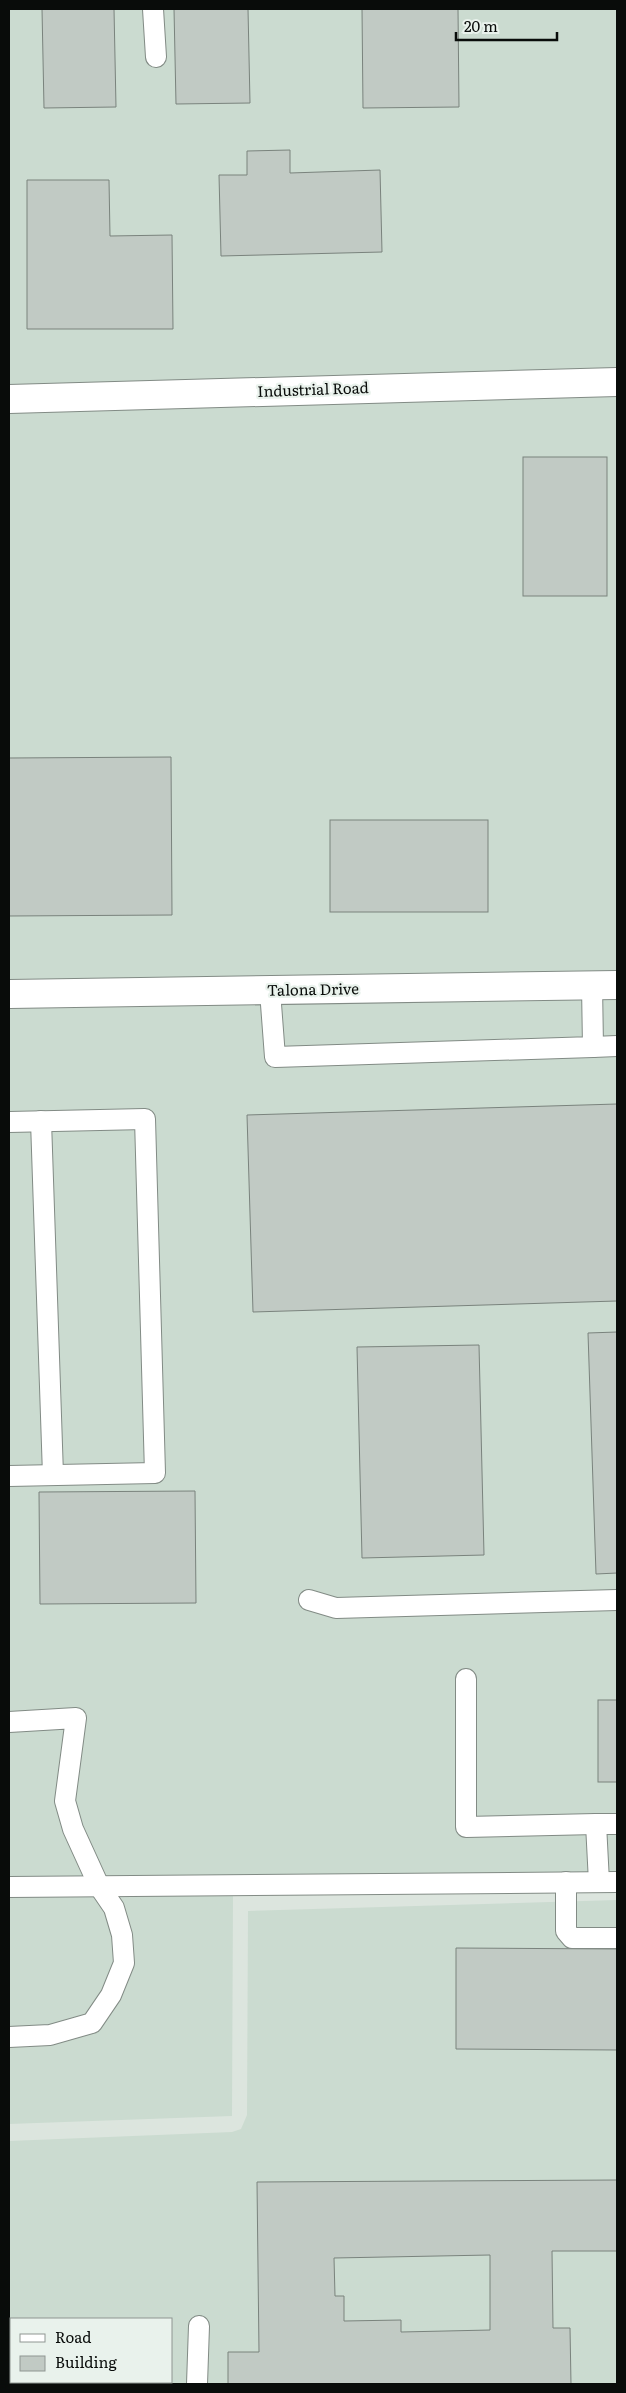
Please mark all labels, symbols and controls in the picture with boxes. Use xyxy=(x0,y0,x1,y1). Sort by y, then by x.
scale bar xyxy=(456,10,557,42)
text: 20 m xyxy=(464,14,498,37)
street label: Industrial Road xyxy=(257,375,369,402)
street label: Talona Drive xyxy=(267,976,359,1001)
legend xyxy=(10,2318,172,2383)
text: Road xyxy=(55,2325,91,2348)
text: Building xyxy=(55,2350,117,2373)

